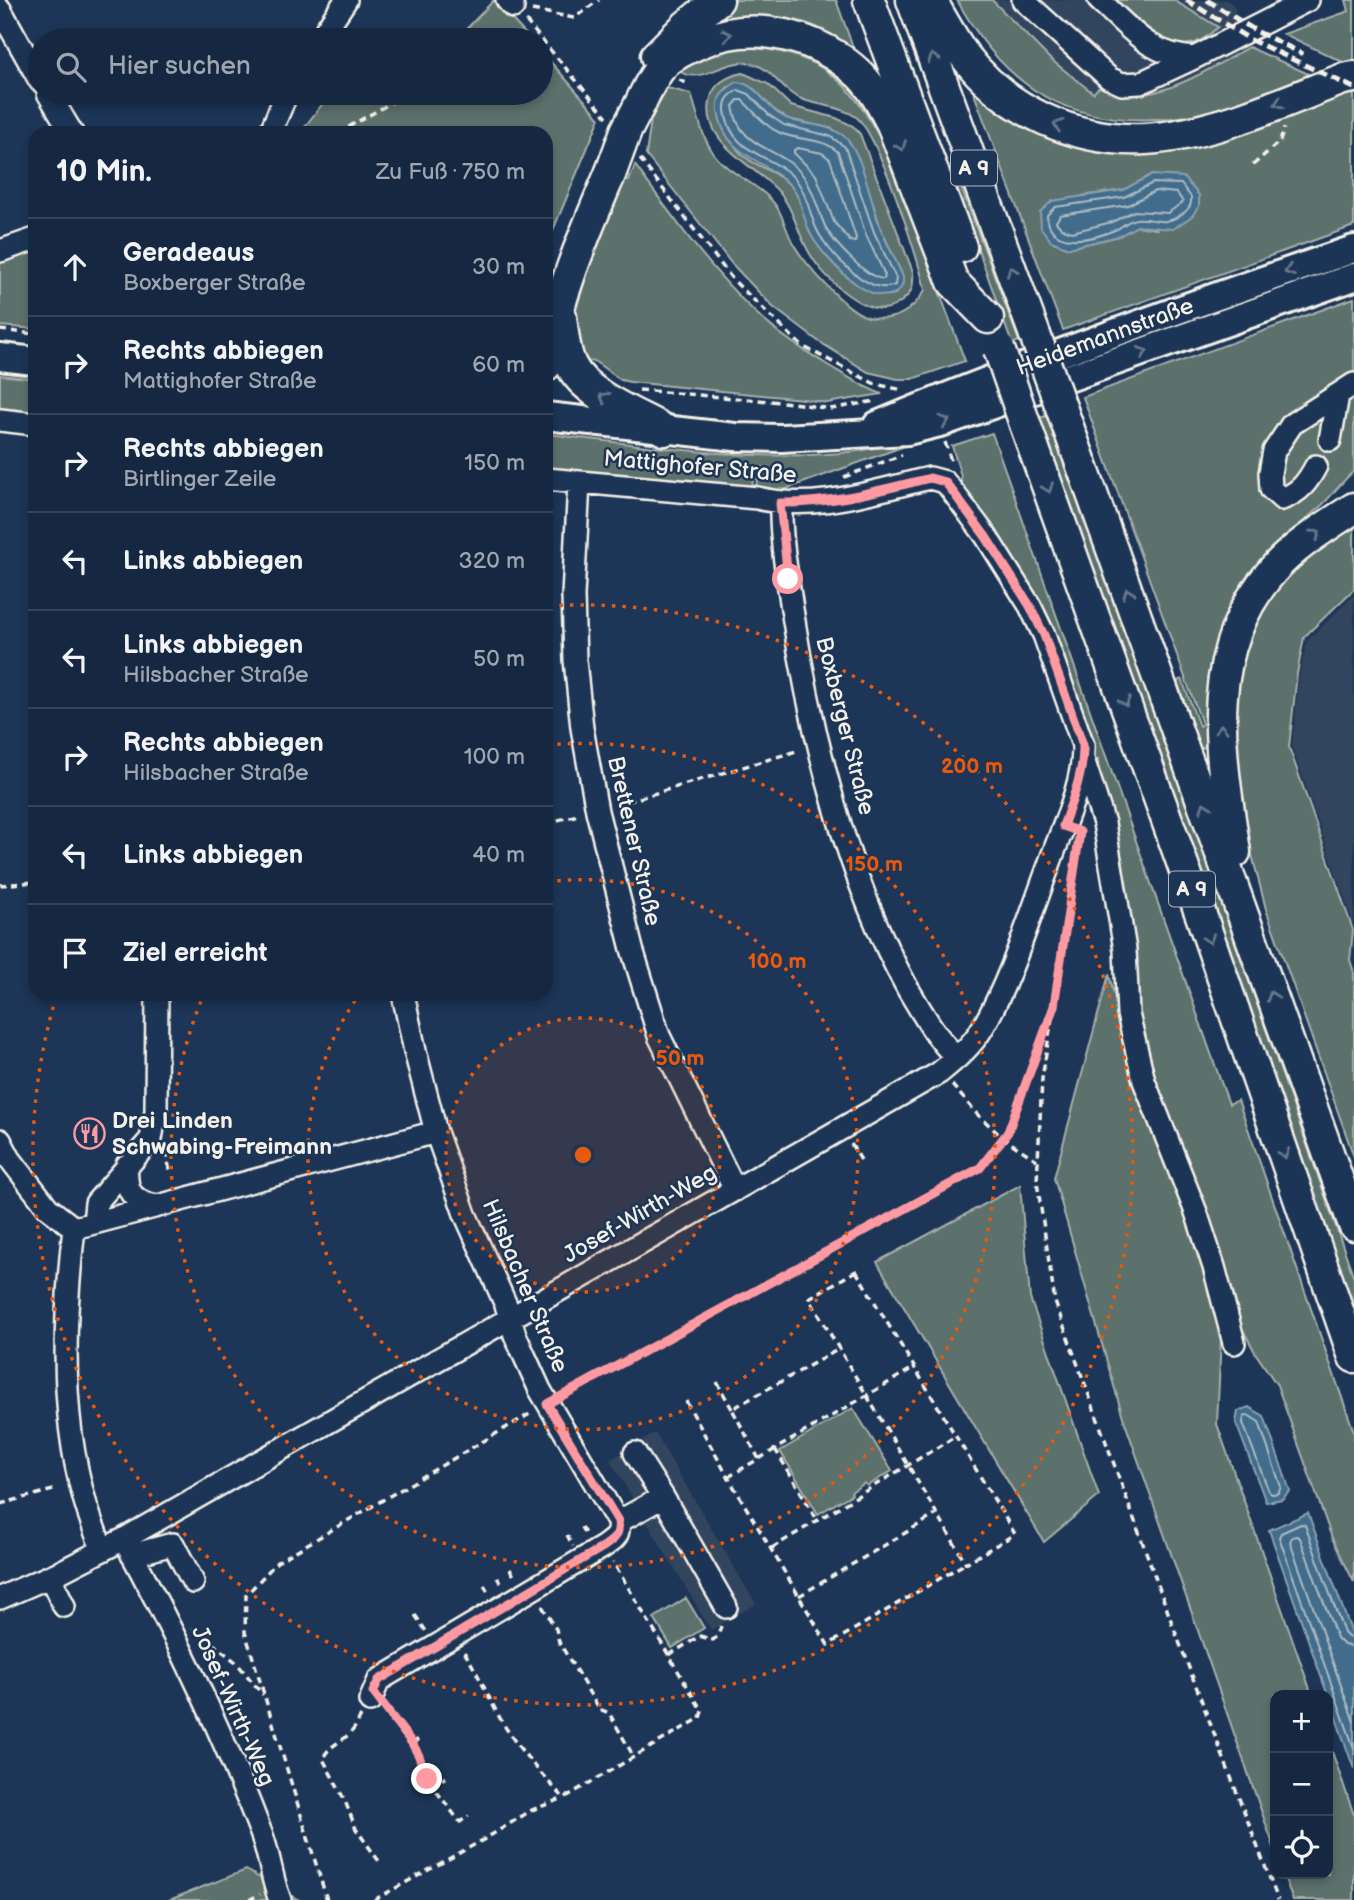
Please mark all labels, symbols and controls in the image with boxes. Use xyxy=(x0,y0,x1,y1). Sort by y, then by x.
search box xyxy=(28,28,553,105)
one-way arrow xyxy=(721,28,733,43)
icon: search xyxy=(52,48,90,86)
text: Hier suchen xyxy=(108,51,251,82)
one-way arrow xyxy=(928,52,942,64)
one-way arrow xyxy=(1274,95,1286,109)
one-way arrow xyxy=(1053,119,1065,133)
one-way arrow xyxy=(892,140,906,152)
road number: A 9 xyxy=(951,150,997,186)
text: 10 Min. xyxy=(56,154,152,190)
text: Zu Fuß · 750 m xyxy=(376,158,525,186)
text: Geradeaus xyxy=(123,238,254,269)
icon: ahead xyxy=(56,248,94,286)
text: 30 m xyxy=(472,253,525,281)
one-way arrow xyxy=(1284,263,1296,277)
one-way arrow xyxy=(1006,266,1020,278)
text: Boxberger Straße xyxy=(123,269,306,297)
street label: Heidemannstraße xyxy=(1013,292,1197,382)
text: Rechts abbiegen xyxy=(123,336,324,367)
icon: right xyxy=(56,346,94,384)
one-way arrow xyxy=(1137,346,1149,360)
text: 60 m xyxy=(472,351,525,379)
text: Mattighofer Straße xyxy=(123,367,317,395)
one-way arrow xyxy=(599,392,612,405)
one-way arrow xyxy=(939,414,951,429)
text: Rechts abbiegen xyxy=(123,434,324,465)
icon: right xyxy=(56,444,94,482)
street label: Mattighofer Straße xyxy=(602,445,798,489)
text: 150 m xyxy=(464,449,525,477)
text: Birtlinger Zeile xyxy=(123,465,276,493)
one-way arrow xyxy=(1040,481,1054,493)
one-way arrow xyxy=(1308,530,1321,543)
icon: left xyxy=(56,542,94,580)
text: Links abbiegen xyxy=(123,546,303,577)
text: 320 m xyxy=(459,547,525,575)
route start xyxy=(772,563,803,594)
one-way arrow xyxy=(1122,587,1136,599)
text: Links abbiegen xyxy=(123,630,303,661)
street label: Boxberger Straße xyxy=(809,634,881,818)
icon: left xyxy=(56,640,94,678)
text: 50 m xyxy=(473,645,525,673)
text: Hilsbacher Straße xyxy=(123,661,309,689)
one-way arrow xyxy=(1116,695,1130,707)
one-way arrow xyxy=(1213,723,1228,734)
text: Rechts abbiegen xyxy=(123,728,324,759)
icon: right xyxy=(56,738,94,776)
text: 100 m xyxy=(464,743,525,771)
street label: Brettener Straße xyxy=(601,753,667,929)
text: 200 m xyxy=(941,754,1003,779)
text: Hilsbacher Straße xyxy=(123,759,309,787)
one-way arrow xyxy=(1199,801,1213,813)
icon: left xyxy=(56,836,94,874)
text: Links abbiegen xyxy=(123,840,303,871)
text: 40 m xyxy=(472,841,525,869)
text: 150 m xyxy=(845,852,903,877)
road number: A 9 xyxy=(1169,872,1215,906)
one-way arrow xyxy=(1201,933,1215,945)
icon: arrive xyxy=(56,934,94,972)
text: Ziel erreicht xyxy=(123,938,267,969)
text: 100 m xyxy=(748,949,806,974)
one-way arrow xyxy=(1266,990,1280,1002)
text: 50 m xyxy=(656,1046,704,1071)
place label: Drei Linden Schwabing-Freimann xyxy=(112,1107,332,1161)
restaurant icon: Drei Linden Schwabing-Freimann xyxy=(72,1117,106,1151)
centre of rings xyxy=(571,1143,595,1167)
one-way arrow xyxy=(1276,1148,1290,1160)
street label: Josef-Wirth-Weg xyxy=(558,1159,722,1269)
street label: Hilsbacher Straße xyxy=(476,1195,574,1377)
street label: Josef-Wirth-Weg xyxy=(185,1622,281,1790)
map controls xyxy=(1270,1690,1333,1879)
button: + xyxy=(1270,1690,1333,1753)
button: − xyxy=(1270,1753,1333,1816)
route end xyxy=(411,1763,442,1794)
button: locate xyxy=(1270,1816,1333,1879)

